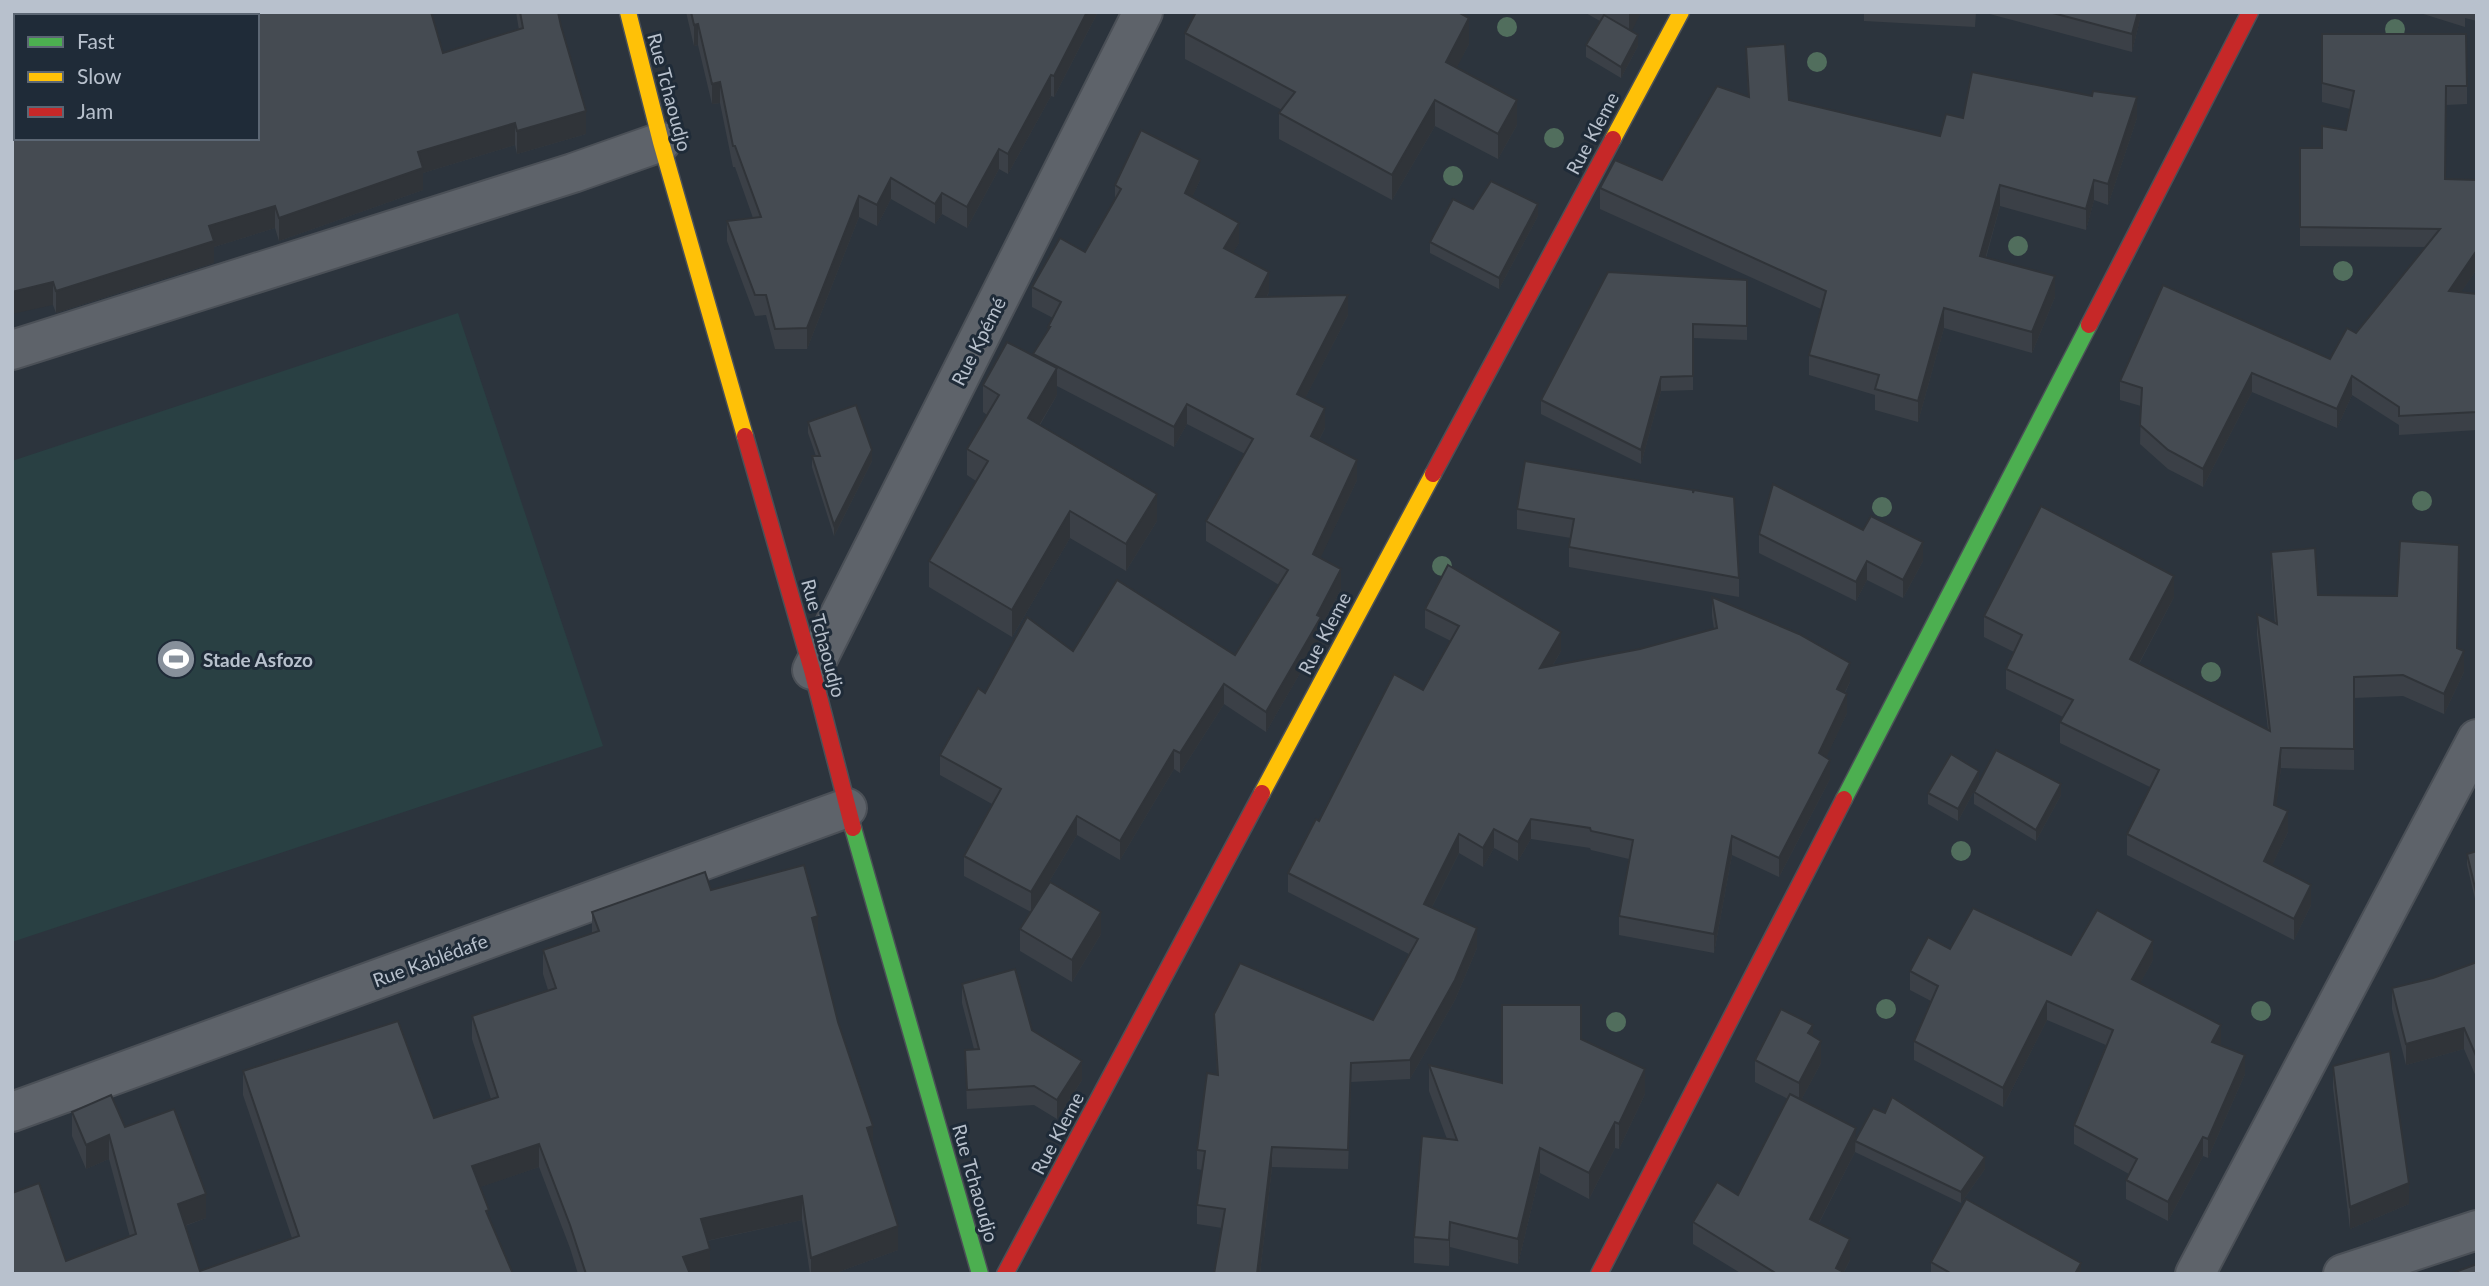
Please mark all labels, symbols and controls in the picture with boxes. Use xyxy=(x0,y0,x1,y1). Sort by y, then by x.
legend xyxy=(14,14,259,140)
text: Fast xyxy=(77,28,115,53)
street label: Rue Tchaoudjo xyxy=(643,30,697,154)
text: Slow xyxy=(77,63,122,88)
street label: Rue Kleme xyxy=(1561,88,1623,178)
text: Jam xyxy=(77,98,113,123)
street label: Rue Kpémé xyxy=(946,293,1010,389)
street label: Rue Tchaoudjo xyxy=(797,576,851,700)
street label: Rue Kleme xyxy=(1293,588,1355,678)
sports icon: Stade Asfozo xyxy=(155,638,197,680)
place label: Stade Asfozo xyxy=(203,648,313,671)
street label: Rue Kablédafe xyxy=(369,929,491,991)
street label: Rue Kleme xyxy=(1026,1088,1088,1178)
street label: Rue Tchaoudjo xyxy=(948,1121,1004,1245)

